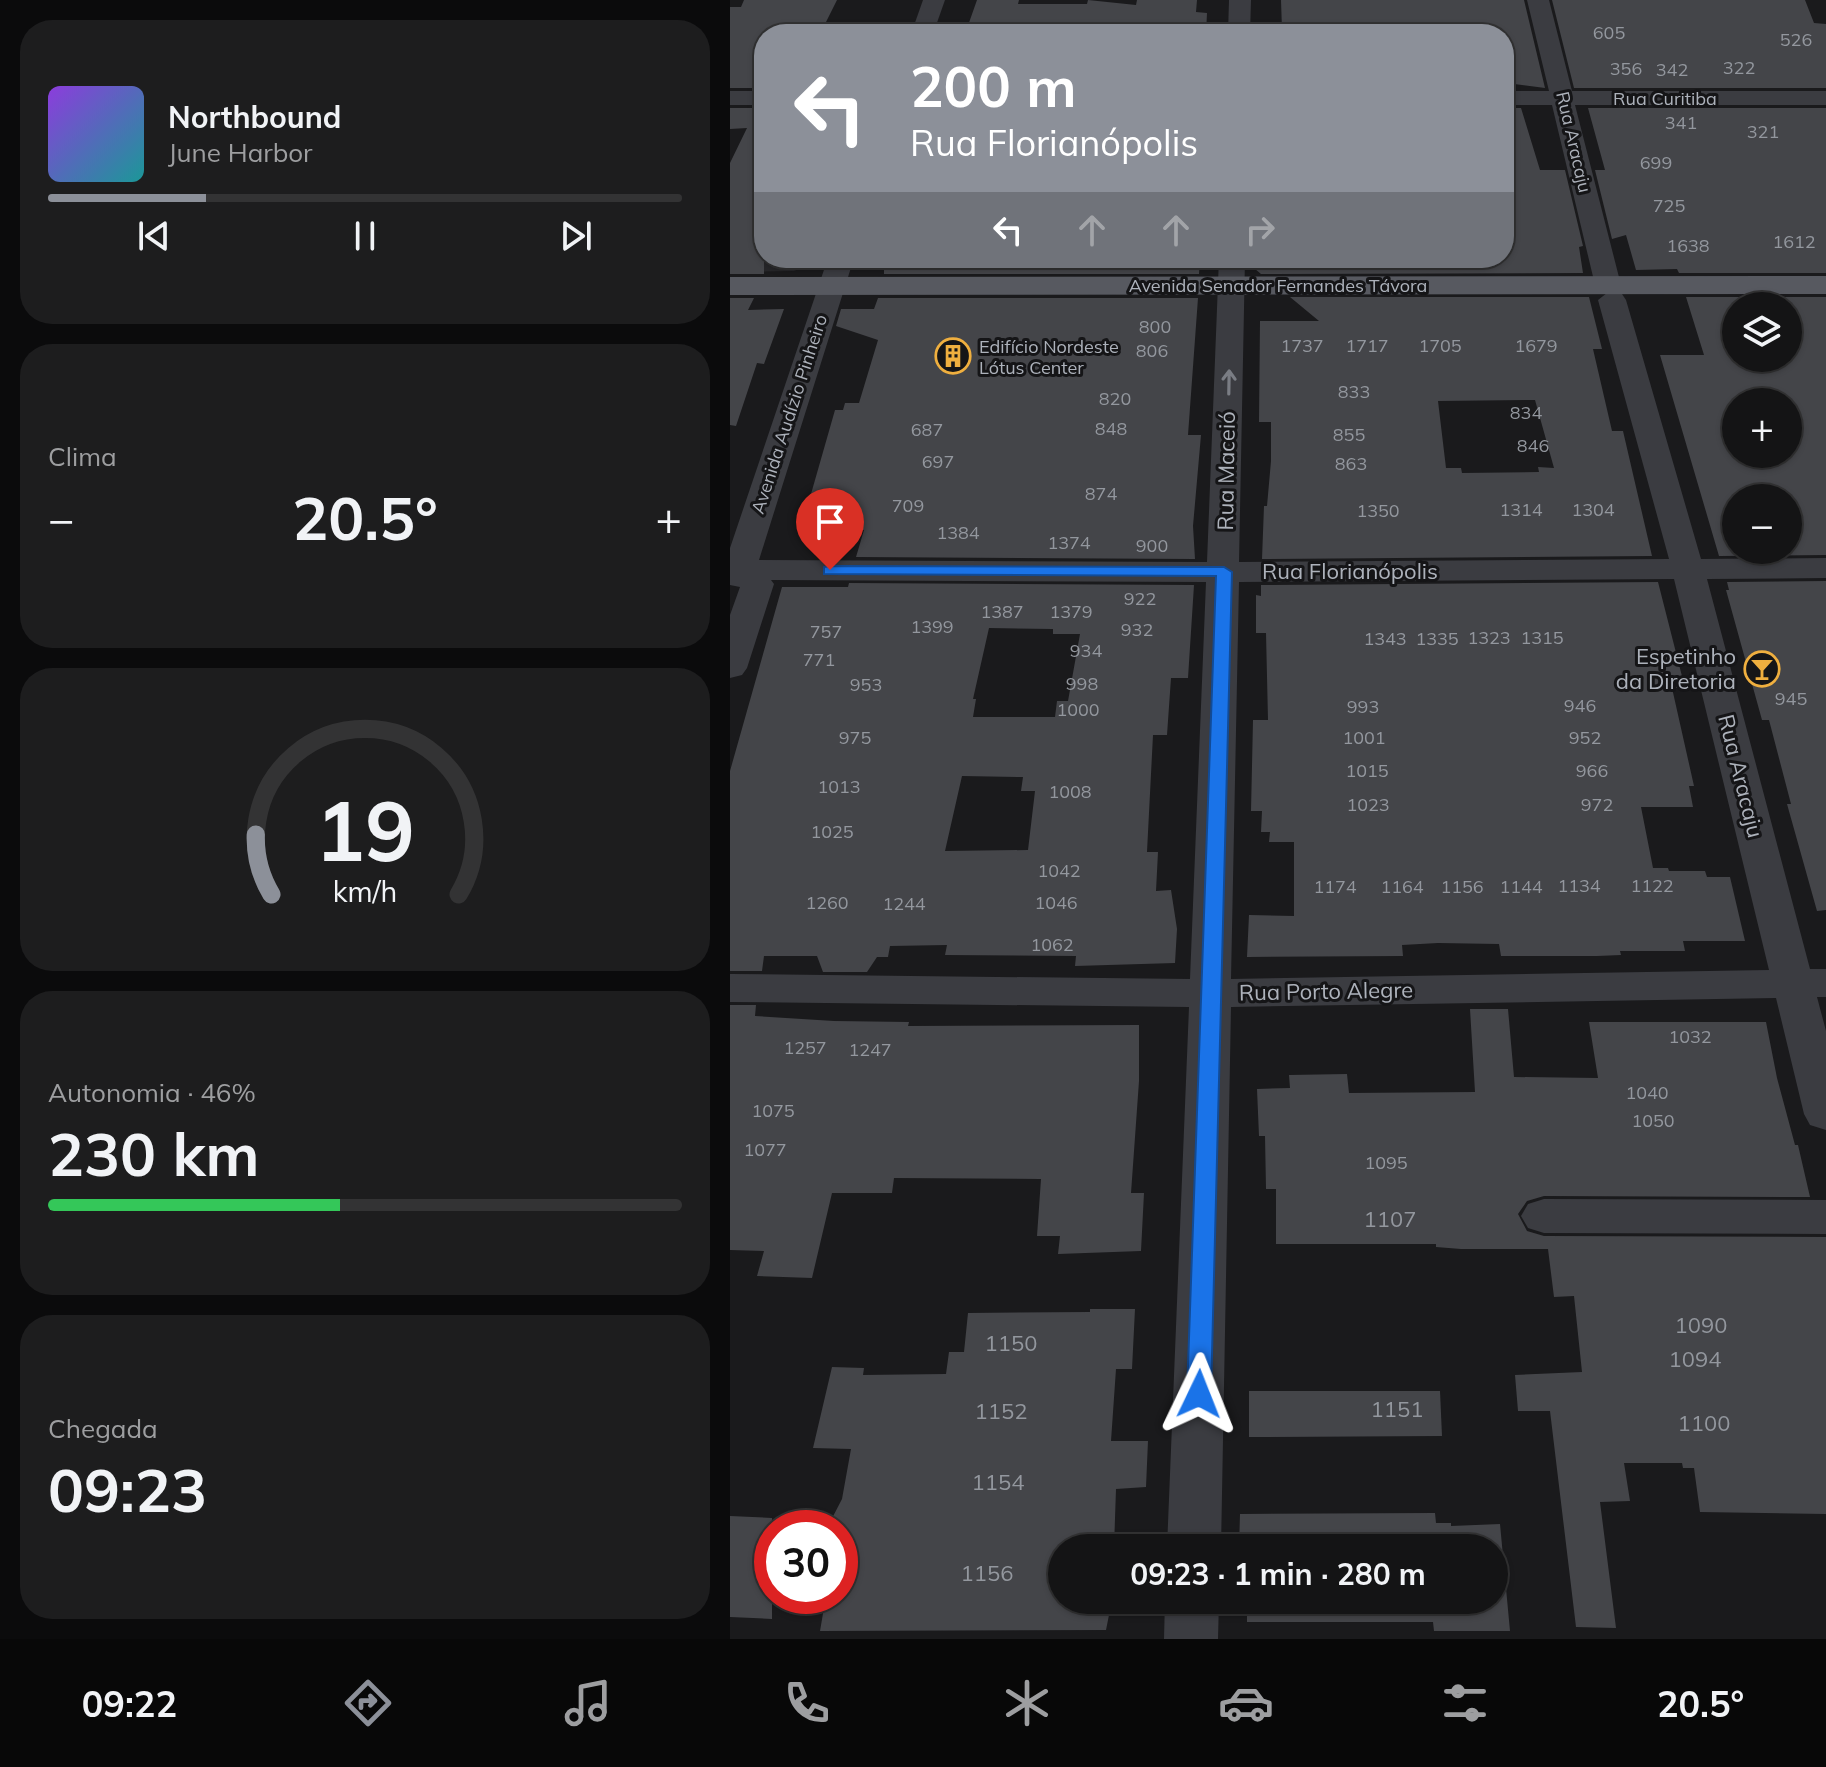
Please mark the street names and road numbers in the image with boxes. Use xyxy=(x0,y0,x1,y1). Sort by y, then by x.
street label: Rua Curitiba xyxy=(1613,87,1717,110)
street label: Rua Aracaju xyxy=(1551,89,1597,195)
street label: Avenida Senador Fernandes Távora xyxy=(1129,274,1427,297)
street label: Avenida Audízio Pinheiro xyxy=(746,311,832,517)
street label: Rua Maceió xyxy=(1211,411,1241,531)
street label: Rua Florianópolis xyxy=(1262,557,1438,585)
street label: Rua Aracaju xyxy=(1712,711,1770,841)
street label: Rua Porto Alegre xyxy=(1239,975,1413,1007)

